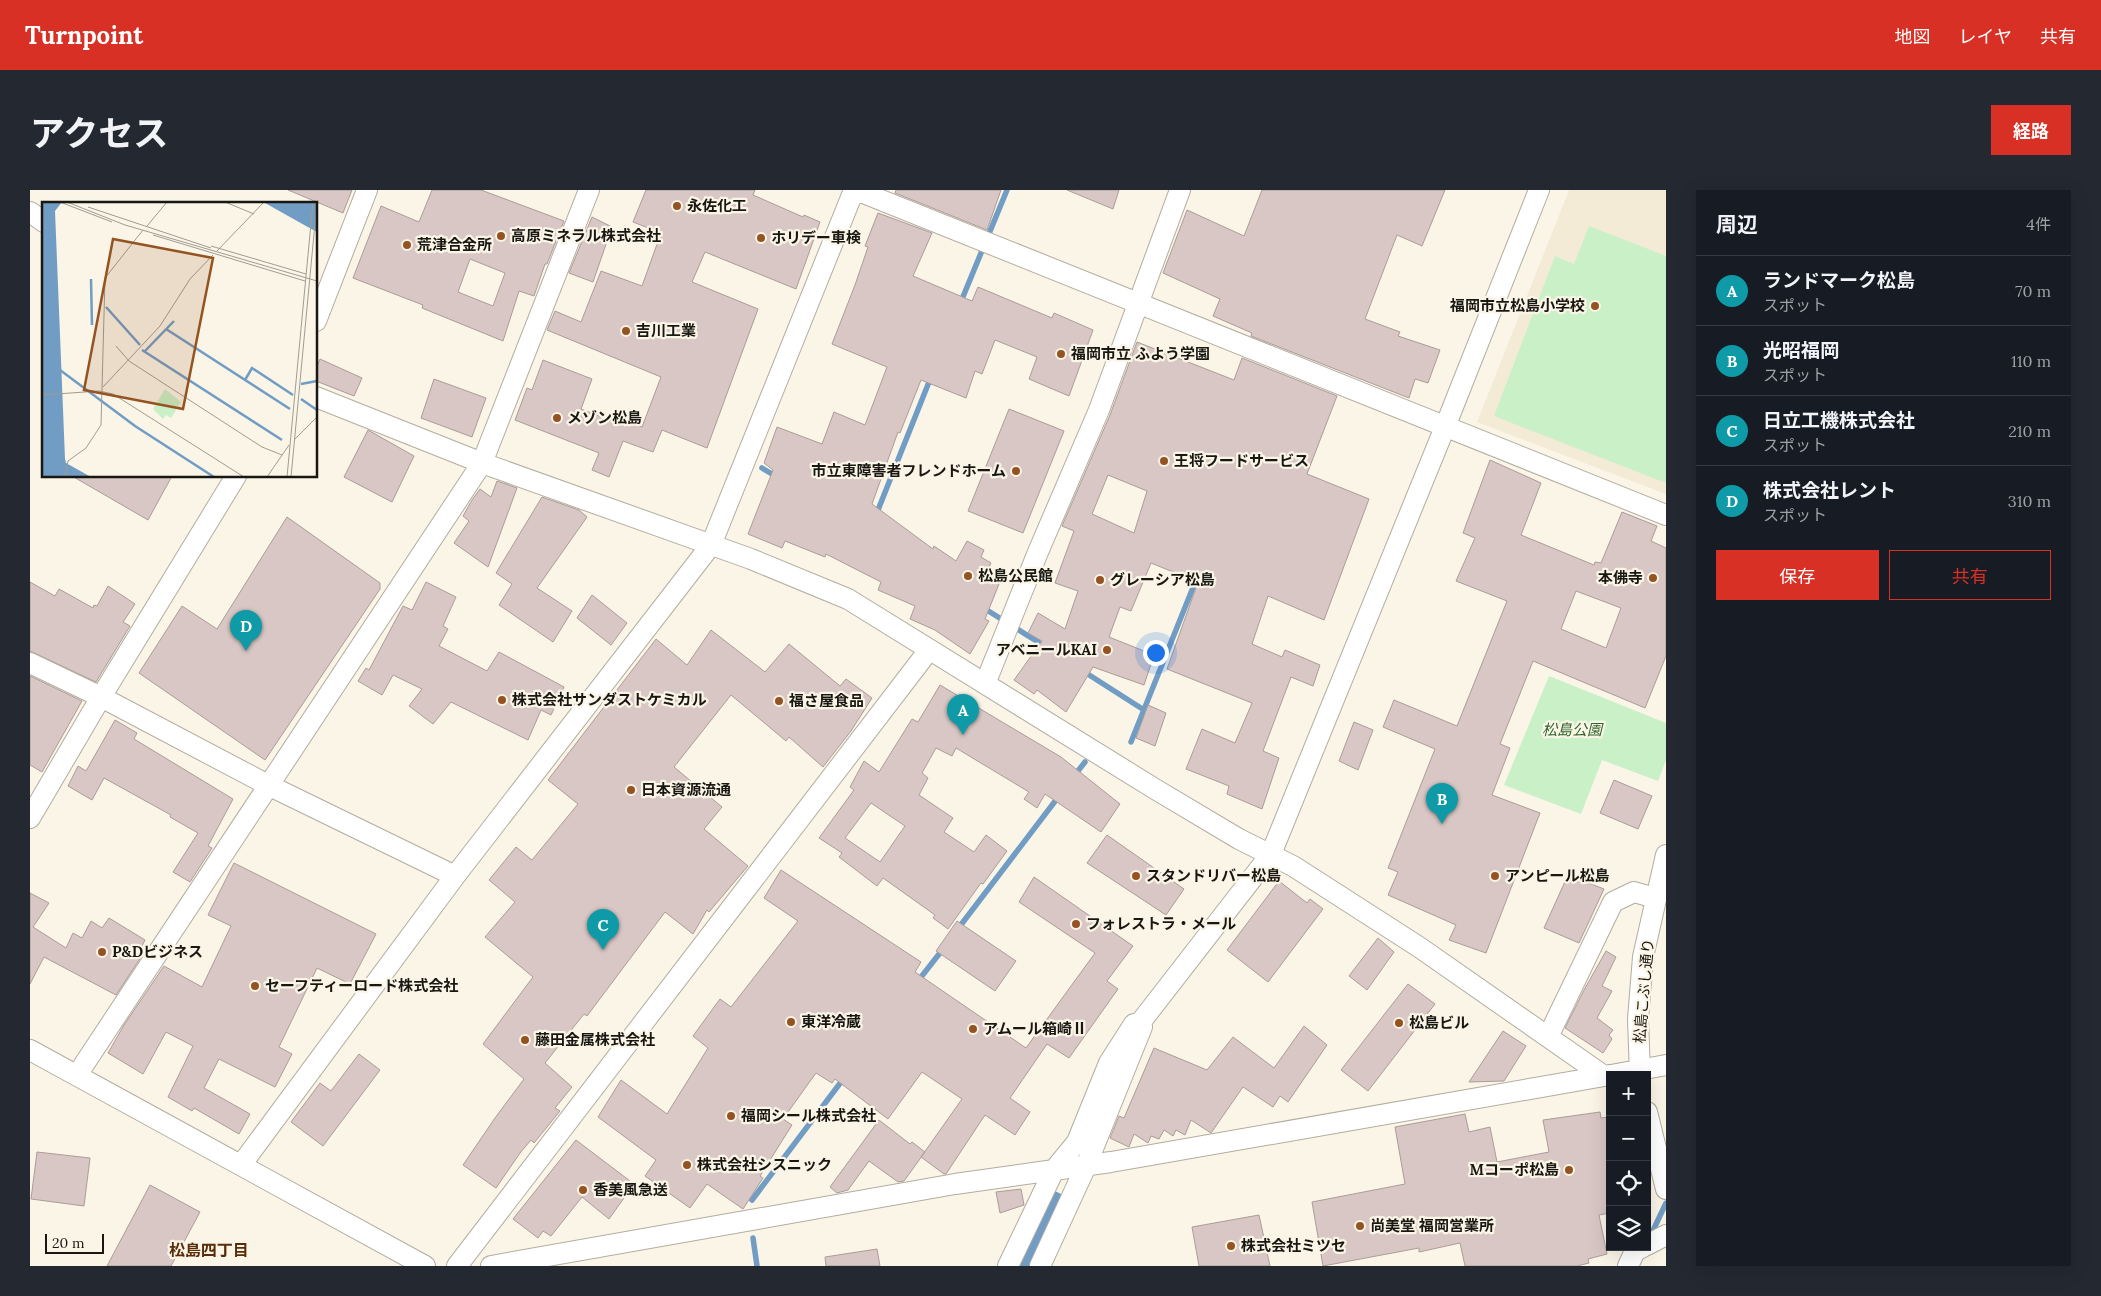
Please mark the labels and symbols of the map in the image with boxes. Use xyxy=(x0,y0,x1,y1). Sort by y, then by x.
place label: 永佐化工 xyxy=(687,196,747,215)
marker: 永佐化工 xyxy=(671,200,683,212)
inset map xyxy=(42,202,318,478)
place label: 高原ミネラル株式会社 xyxy=(511,226,661,245)
place label: ホリデー車検 xyxy=(771,228,861,247)
marker: 高原ミネラル株式会社 xyxy=(495,230,507,242)
marker: ホリデー車検 xyxy=(755,232,767,244)
place label: 荒津合金所 xyxy=(417,235,492,254)
marker: 荒津合金所 xyxy=(401,239,413,251)
place label: 福岡市立松島小学校 xyxy=(1449,296,1585,315)
marker: 福岡市立松島小学校 xyxy=(1589,300,1601,312)
place label: 吉川工業 xyxy=(636,321,696,340)
marker: 吉川工業 xyxy=(620,325,632,337)
place label: 福岡市立 ふよう学園 xyxy=(1070,344,1210,363)
marker: 福岡市立 ふよう学園 xyxy=(1055,348,1067,360)
place label: メゾン松島 xyxy=(567,408,642,427)
marker: メゾン松島 xyxy=(551,412,563,424)
place label: 王将フードサービス xyxy=(1174,451,1309,470)
marker: 王将フードサービス xyxy=(1158,455,1170,467)
place label: 市立東障害者フレンドホーム xyxy=(811,461,1006,480)
marker: 市立東障害者フレンドホーム xyxy=(1010,465,1022,477)
place label: 松島公民館 xyxy=(978,566,1053,585)
place label: 本佛寺 xyxy=(1598,568,1643,587)
marker: 松島公民館 xyxy=(962,570,974,582)
place label: グレーシア松島 xyxy=(1110,570,1215,589)
marker: 本佛寺 xyxy=(1647,572,1659,584)
marker: グレーシア松島 xyxy=(1094,574,1106,586)
pin: D xyxy=(230,610,262,651)
place label: アベニールKAI xyxy=(996,640,1097,659)
your location xyxy=(1143,640,1169,666)
marker: アベニールKAI xyxy=(1101,644,1113,656)
place label: 株式会社サンダストケミカル xyxy=(512,690,707,709)
place label: 福さ屋食品 xyxy=(788,691,864,710)
marker: 株式会社サンダストケミカル xyxy=(496,694,508,706)
pin: A xyxy=(947,694,979,735)
marker: 福さ屋食品 xyxy=(773,695,785,707)
park label: 松島公園 xyxy=(1542,720,1604,739)
place label: 日本資源流通 xyxy=(641,780,731,799)
pin: B xyxy=(1426,783,1458,824)
marker: 日本資源流通 xyxy=(625,784,637,796)
place label: スタンドリバー松島 xyxy=(1146,866,1281,885)
place label: アンピール松島 xyxy=(1505,866,1609,885)
marker: スタンドリバー松島 xyxy=(1130,870,1142,882)
marker: アンピール松島 xyxy=(1489,870,1501,882)
pin: C xyxy=(587,909,619,950)
place label: フォレストラ・メール xyxy=(1086,914,1236,933)
marker: フォレストラ・メール xyxy=(1070,918,1082,930)
street label: 松島こぶし通り xyxy=(1629,938,1658,1044)
place label: P&Dビジネス xyxy=(112,942,203,961)
marker: P&Dビジネス xyxy=(96,946,108,958)
place label: セーフティーロード株式会社 xyxy=(265,976,458,995)
marker: セーフティーロード株式会社 xyxy=(249,980,261,992)
place label: 東洋冷蔵 xyxy=(801,1012,861,1031)
place label: 松島ビル xyxy=(1409,1013,1469,1032)
marker: 東洋冷蔵 xyxy=(785,1016,797,1028)
marker: 松島ビル xyxy=(1393,1017,1405,1029)
place label: アムール箱崎Ⅱ xyxy=(983,1019,1087,1038)
marker: アムール箱崎Ⅱ xyxy=(967,1023,979,1035)
place label: 藤田金属株式会社 xyxy=(535,1030,655,1049)
marker: 藤田金属株式会社 xyxy=(519,1034,531,1046)
place label: 福岡シール株式会社 xyxy=(740,1106,876,1125)
marker: 福岡シール株式会社 xyxy=(725,1110,737,1122)
place label: 株式会社シスニック xyxy=(697,1155,832,1174)
marker: 株式会社シスニック xyxy=(681,1159,693,1171)
place label: Mコーポ松島 xyxy=(1469,1160,1559,1179)
marker: Mコーポ松島 xyxy=(1563,1164,1575,1176)
place label: 香美風急送 xyxy=(593,1180,668,1199)
marker: 香美風急送 xyxy=(577,1184,589,1196)
place label: 尚美堂 福岡営業所 xyxy=(1370,1216,1494,1235)
marker: 尚美堂 福岡営業所 xyxy=(1354,1220,1366,1232)
scale bar xyxy=(45,1231,104,1254)
place label: 株式会社ミツセ xyxy=(1241,1236,1346,1255)
district label: 松島四丁目 xyxy=(169,1240,249,1260)
marker: 株式会社ミツセ xyxy=(1225,1240,1237,1252)

